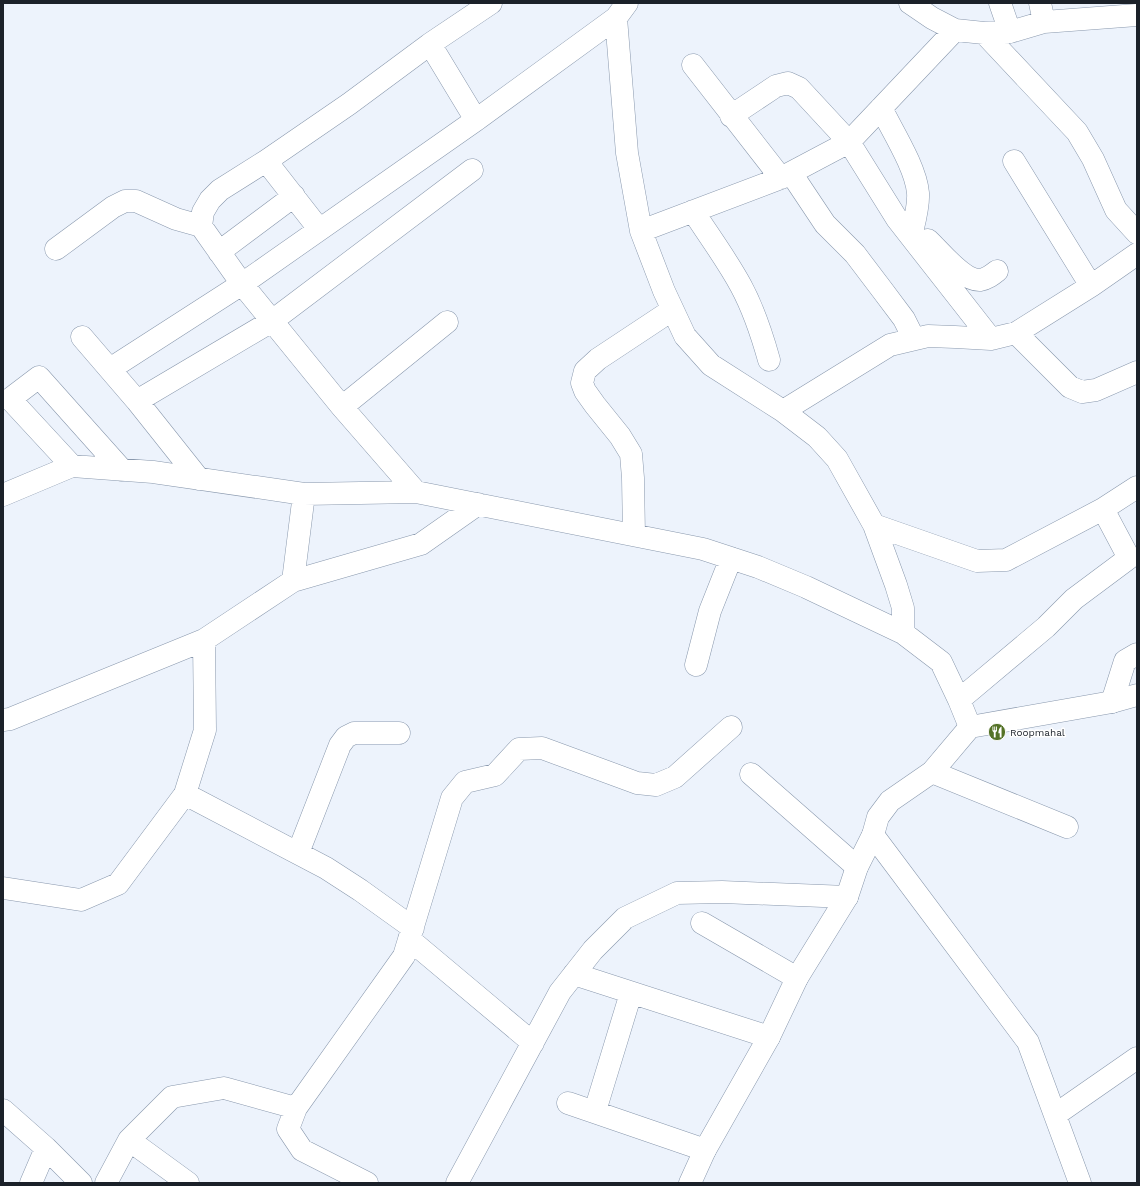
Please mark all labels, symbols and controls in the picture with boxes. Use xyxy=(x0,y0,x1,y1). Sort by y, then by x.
restaurant icon: Roopmahal xyxy=(987,722,1007,742)
place label: Roopmahal xyxy=(1010,727,1065,738)

